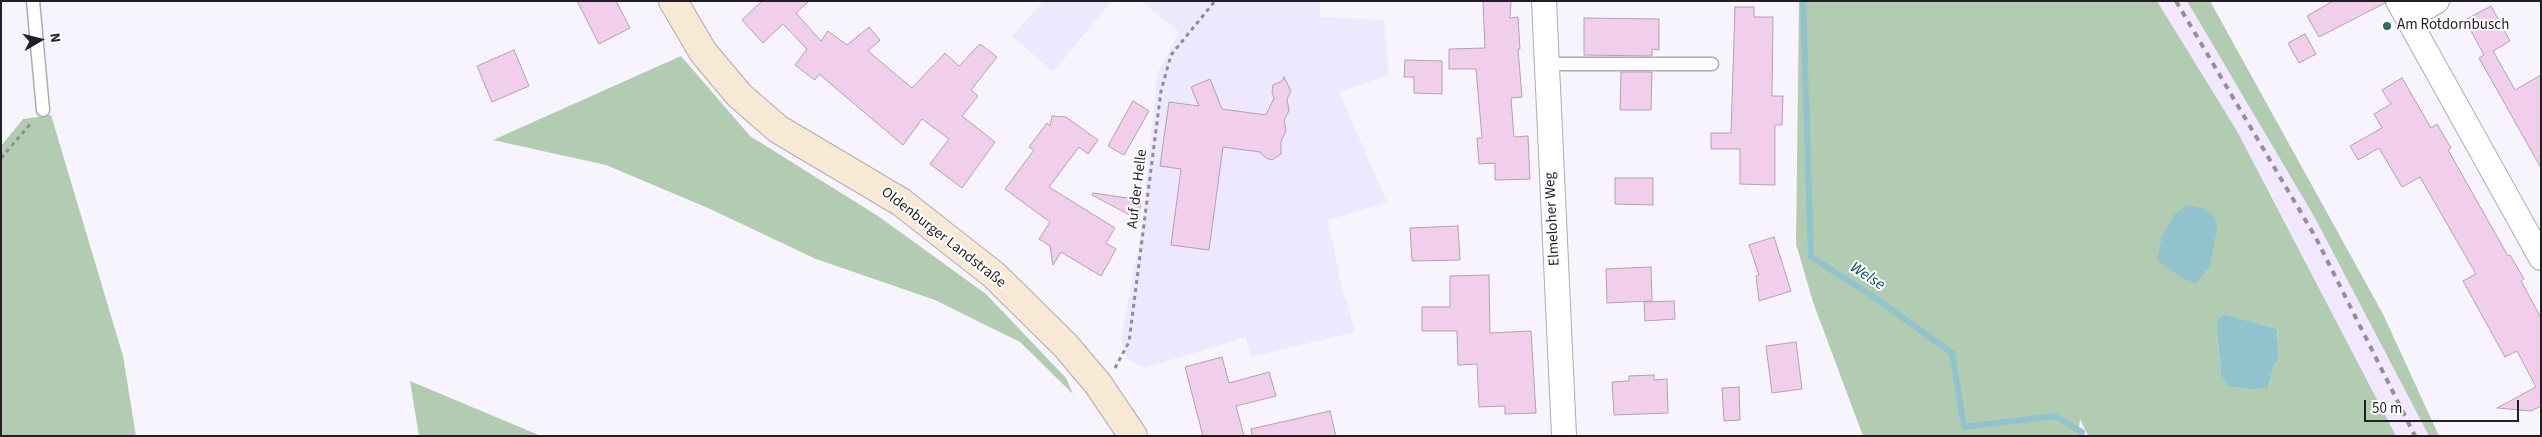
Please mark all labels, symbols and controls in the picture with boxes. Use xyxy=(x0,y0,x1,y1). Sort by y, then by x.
north arrow xyxy=(15,15,65,65)
place label: Am Rotdornbusch xyxy=(2397,17,2509,35)
marker: Am Rotdornbusch xyxy=(2381,20,2393,32)
text: N xyxy=(44,32,65,44)
street label: Auf der Helle xyxy=(1124,148,1152,230)
street label: Elmeloher Weg xyxy=(1542,172,1564,266)
street label: Oldenburger Landstraße xyxy=(877,184,1009,292)
water label: Welse xyxy=(1846,259,1888,295)
scale bar xyxy=(2367,390,2522,422)
text: 50 m xyxy=(2372,398,2402,419)

